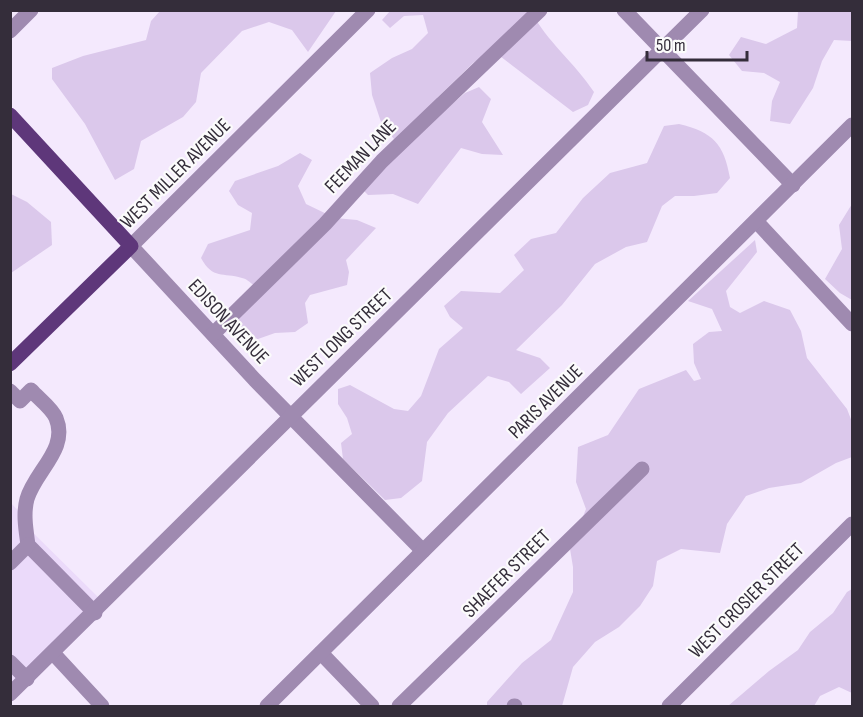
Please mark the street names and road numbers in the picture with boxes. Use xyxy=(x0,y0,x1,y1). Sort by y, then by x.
street label: WEST MILLER AVENUE xyxy=(116,114,236,234)
street label: FEEMAN LANE xyxy=(320,115,402,198)
street label: EDISON AVENUE xyxy=(183,274,274,369)
street label: WEST LONG STREET xyxy=(286,283,397,392)
street label: PARIS AVENUE xyxy=(504,360,588,444)
street label: SHAEFER STREET xyxy=(458,525,556,623)
street label: WEST CROSIER STREET xyxy=(684,538,809,663)

